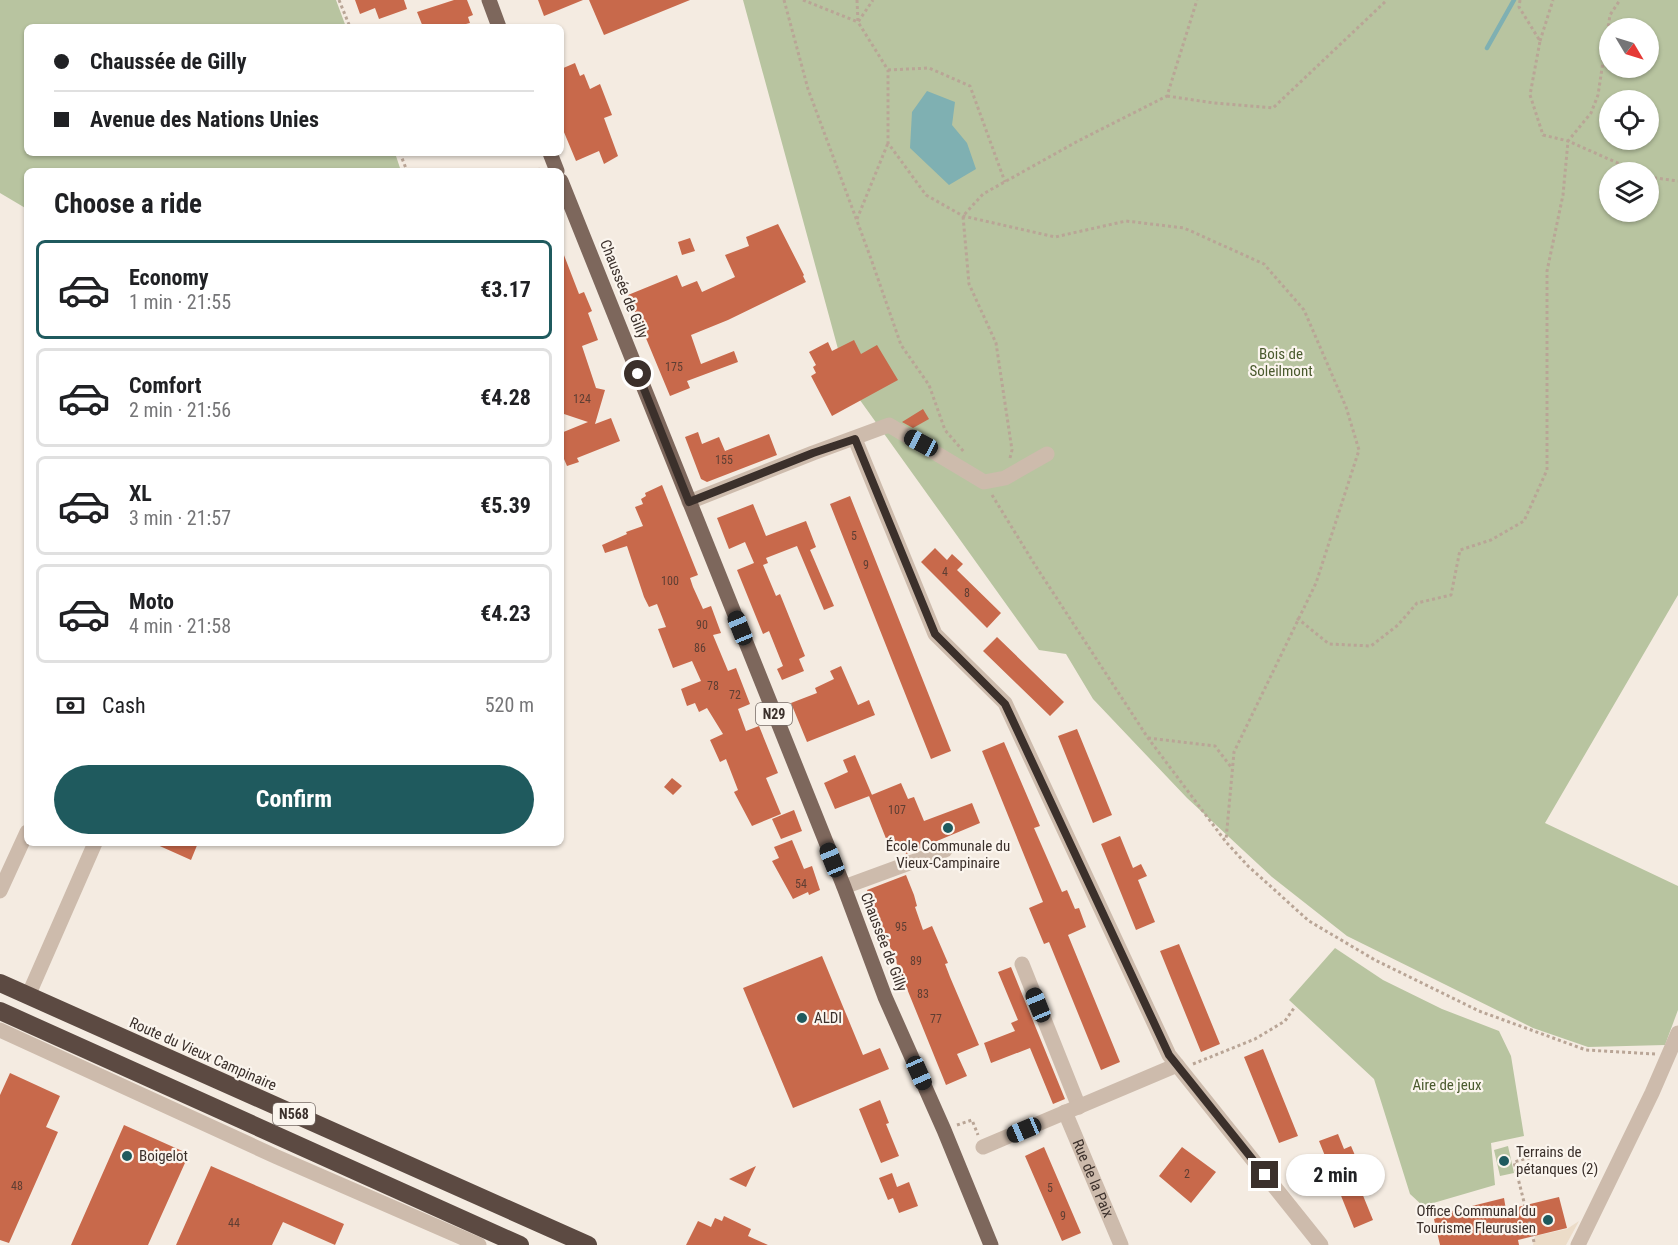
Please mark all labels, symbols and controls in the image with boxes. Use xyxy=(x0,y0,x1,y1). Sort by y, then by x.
north arrow xyxy=(1599,18,1659,78)
map controls xyxy=(1599,18,1659,222)
text: Chaussée de Gilly xyxy=(90,49,246,74)
button: locate xyxy=(1599,90,1659,150)
text: Avenue des Nations Unies xyxy=(90,107,319,132)
button: layers xyxy=(1599,162,1659,222)
text: Choose a ride xyxy=(54,188,202,220)
street label: Chaussée de Gilly xyxy=(596,237,652,341)
icon: car xyxy=(57,263,111,317)
text: Economy xyxy=(129,265,209,290)
text: €3.17 xyxy=(480,277,531,302)
text: 1 min · 21:55 xyxy=(129,290,231,314)
park label: Bois de Soleilmont xyxy=(1249,345,1313,380)
route start xyxy=(624,360,651,387)
house number: 175 xyxy=(665,360,683,374)
icon: car xyxy=(57,371,111,425)
text: Comfort xyxy=(129,373,202,398)
text: €4.28 xyxy=(480,385,531,410)
house number: 124 xyxy=(573,392,591,406)
text: 2 min · 21:56 xyxy=(129,398,231,422)
car xyxy=(901,427,941,459)
house number: 155 xyxy=(715,453,733,467)
icon: car xyxy=(57,479,111,533)
text: XL xyxy=(129,481,152,506)
text: €5.39 xyxy=(480,493,531,518)
text: 3 min · 21:57 xyxy=(129,506,231,530)
house number: 5 xyxy=(851,529,857,543)
house number: 9 xyxy=(863,558,869,572)
house number: 4 xyxy=(942,565,948,579)
house number: 100 xyxy=(661,574,679,588)
house number: 8 xyxy=(964,586,970,600)
icon: car xyxy=(57,587,111,641)
text: Moto xyxy=(129,589,174,614)
text: €4.23 xyxy=(480,601,531,626)
car xyxy=(725,608,755,648)
text: 4 min · 21:58 xyxy=(129,614,231,638)
house number: 90 xyxy=(696,618,708,632)
house number: 86 xyxy=(694,641,706,655)
house number: 78 xyxy=(707,679,719,693)
house number: 72 xyxy=(729,688,741,702)
icon: cash xyxy=(54,689,87,722)
text: Cash xyxy=(102,693,146,718)
text: 520 m xyxy=(485,693,534,717)
road number: N29 xyxy=(756,703,792,725)
button: Confirm xyxy=(54,765,534,834)
house number: 107 xyxy=(888,803,906,817)
marker: École Communale du Vieux-Campinaire xyxy=(941,821,955,835)
place label: École Communale du Vieux-Campinaire xyxy=(886,837,1010,872)
car xyxy=(817,840,847,880)
house number: 54 xyxy=(795,877,807,891)
street label: Chaussée de Gilly xyxy=(857,890,911,994)
house number: 95 xyxy=(895,920,907,934)
house number: 89 xyxy=(910,954,922,968)
car xyxy=(1023,985,1053,1025)
house number: 83 xyxy=(917,987,929,1001)
place label: ALDI xyxy=(814,1009,842,1027)
marker: ALDI xyxy=(795,1011,809,1025)
house number: 77 xyxy=(930,1012,942,1026)
street label: Route du Vieux Campinaire xyxy=(127,1013,279,1095)
car xyxy=(903,1053,935,1093)
park label: Aire de jeux xyxy=(1412,1076,1482,1094)
road number: N568 xyxy=(273,1103,315,1125)
car xyxy=(1004,1115,1044,1145)
street label: Rue de la Paix xyxy=(1068,1137,1118,1221)
place label: Terrains de pétanques (2) xyxy=(1516,1143,1598,1178)
place label: Boigelot xyxy=(139,1147,188,1165)
marker: Boigelot xyxy=(120,1149,134,1163)
callout: 2 min xyxy=(1286,1154,1385,1196)
marker: Terrains de pétanques (2) xyxy=(1497,1154,1511,1168)
route end xyxy=(1251,1161,1278,1188)
text: 2 min xyxy=(1313,1163,1358,1187)
house number: 2 xyxy=(1184,1167,1190,1181)
house number: 48 xyxy=(11,1179,23,1193)
house number: 5 xyxy=(1047,1181,1053,1195)
place label: Office Communal du Tourisme Fleurusien xyxy=(1416,1202,1536,1237)
house number: 9 xyxy=(1060,1209,1066,1223)
marker: Office Communal du Tourisme Fleurusien xyxy=(1541,1213,1555,1227)
house number: 44 xyxy=(228,1216,240,1230)

